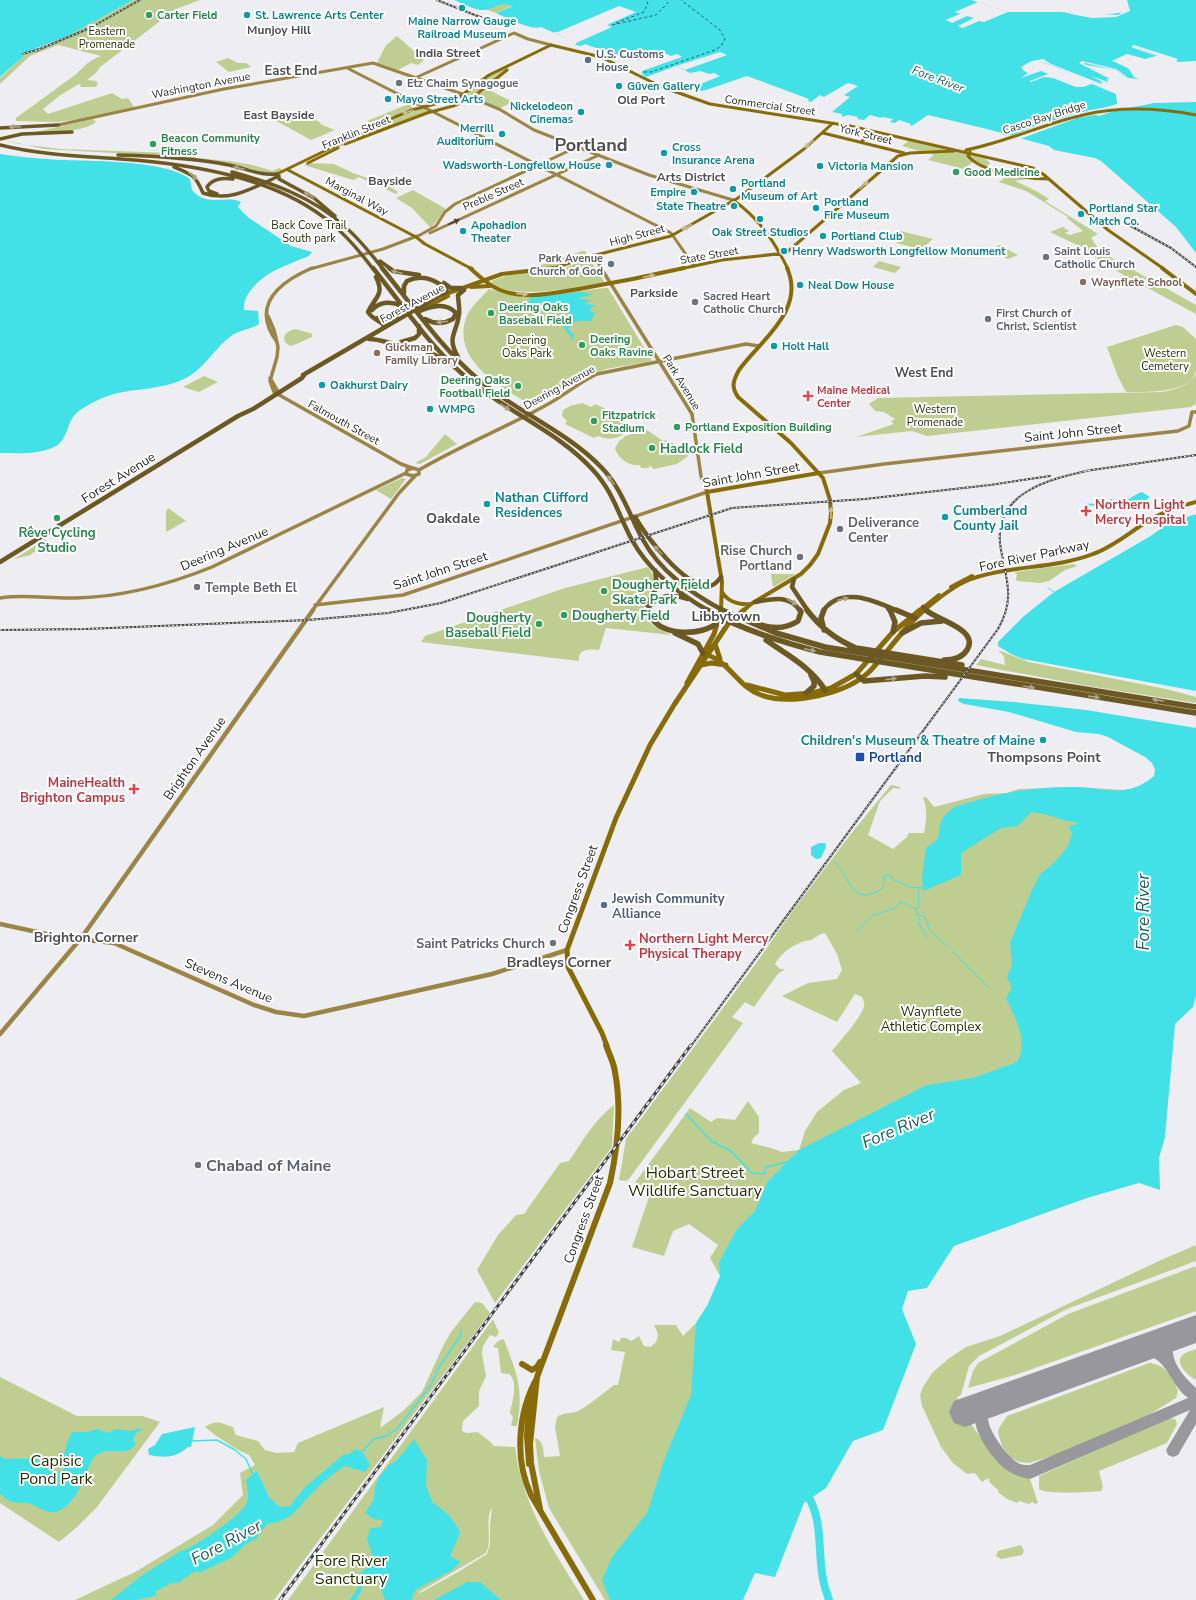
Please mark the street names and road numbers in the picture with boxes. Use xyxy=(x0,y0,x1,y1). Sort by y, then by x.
street label: Washington Avenue xyxy=(150,69,252,102)
street label: Commercial Street xyxy=(724,92,816,119)
street label: Casco Bay Bridge xyxy=(1001,97,1088,138)
street label: Franklin Street xyxy=(320,112,393,153)
street label: York Street xyxy=(837,120,894,148)
street label: Marginal Way xyxy=(323,174,391,219)
street label: Preble Street xyxy=(461,174,526,215)
street label: High Street xyxy=(608,221,666,250)
street label: State Street xyxy=(679,243,740,268)
street label: Forest Avenue xyxy=(377,280,447,327)
street label: Park Avenue xyxy=(659,352,704,413)
street label: Deering Avenue xyxy=(521,362,598,413)
street label: Falmouth Street xyxy=(305,397,382,448)
street label: Saint John Street xyxy=(1023,419,1123,447)
street label: Forest Avenue xyxy=(78,448,159,508)
street label: Saint John Street xyxy=(701,458,802,492)
street label: Deering Avenue xyxy=(178,522,271,576)
street label: Fore River Parkway xyxy=(977,535,1091,576)
street label: Saint John Street xyxy=(391,547,490,595)
street label: Brighton Avenue xyxy=(159,713,230,804)
street label: Congress Street xyxy=(554,842,603,936)
street label: Stevens Avenue xyxy=(182,954,275,1008)
street label: Congress Street xyxy=(560,1172,609,1266)

